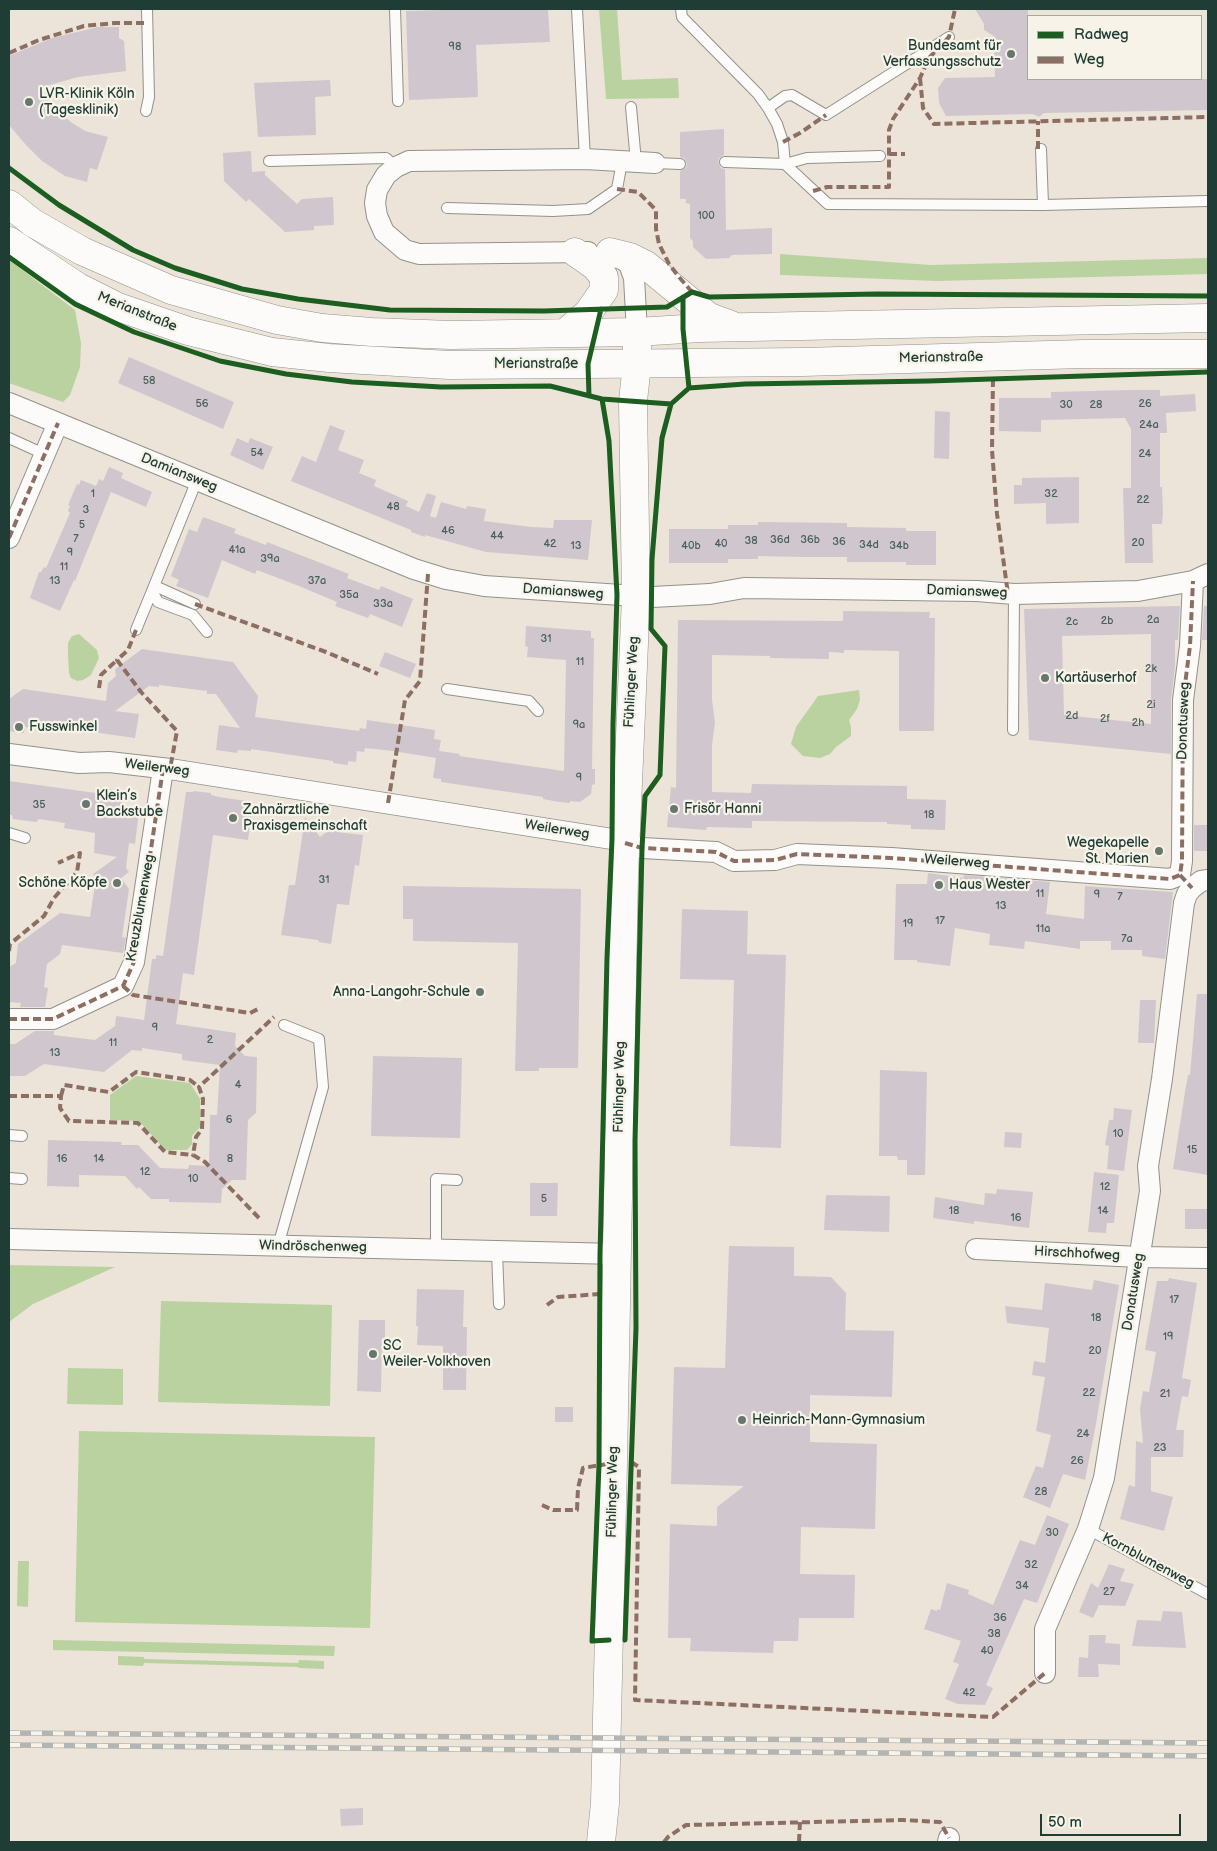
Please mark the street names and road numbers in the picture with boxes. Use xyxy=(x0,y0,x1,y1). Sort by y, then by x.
street label: Merianstraße xyxy=(95,288,179,336)
street label: Merianstraße xyxy=(899,349,983,367)
street label: Merianstraße xyxy=(494,356,578,372)
street label: Damiansweg xyxy=(138,450,220,496)
street label: Damiansweg xyxy=(522,581,604,603)
street label: Damiansweg xyxy=(926,582,1008,602)
street label: Fühlinger Weg xyxy=(621,636,643,728)
street label: Donatusweg xyxy=(1174,682,1194,760)
street label: Weilerweg xyxy=(123,756,191,780)
street label: Weilerweg xyxy=(523,817,591,843)
street label: Weilerweg xyxy=(924,851,990,873)
street label: Kreuzblumenweg xyxy=(123,853,159,963)
street label: Fühlinger Weg xyxy=(611,1041,629,1133)
street label: Windröschenweg xyxy=(259,1238,367,1256)
street label: Hirschhofweg xyxy=(1033,1243,1121,1265)
street label: Donatusweg xyxy=(1120,1252,1148,1332)
street label: Fühlinger Weg xyxy=(604,1446,622,1538)
street label: Kornblumenweg xyxy=(1099,1530,1197,1592)

